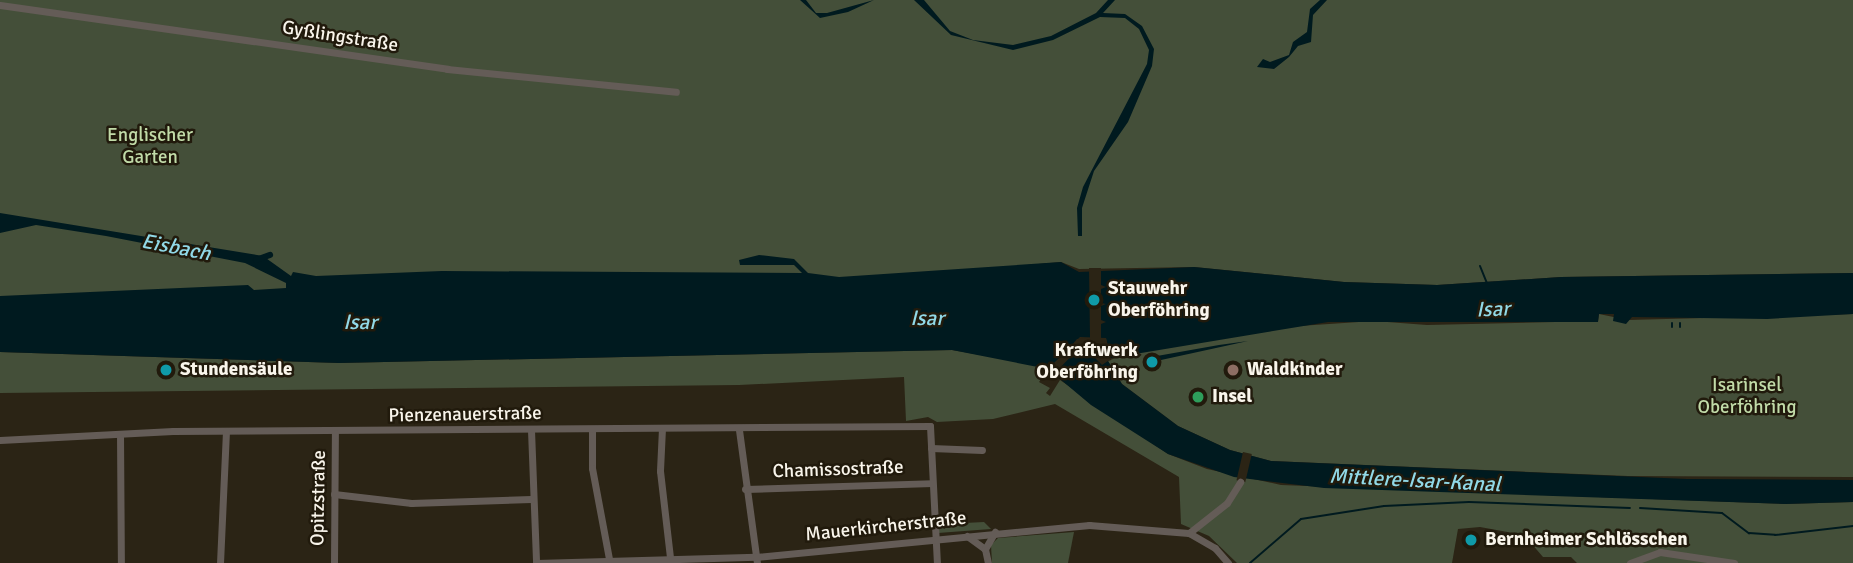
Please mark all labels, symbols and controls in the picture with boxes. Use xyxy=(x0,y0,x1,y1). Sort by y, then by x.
street label: Gyßlingstraße xyxy=(280,17,400,57)
park label: Englischer Garten xyxy=(107,125,193,169)
water label: Eisbach xyxy=(139,228,213,266)
place label: Stauwehr Oberföhring xyxy=(1108,278,1210,322)
marker: Stauwehr Oberföhring xyxy=(1086,292,1102,308)
water label: Isar xyxy=(1476,296,1510,322)
water label: Isar xyxy=(910,305,944,331)
water label: Isar xyxy=(343,309,377,335)
place label: Kraftwerk Oberföhring xyxy=(1036,340,1138,384)
marker: Kraftwerk Oberföhring xyxy=(1144,354,1160,370)
place label: Stundensäule xyxy=(180,359,292,381)
place label: Waldkinder xyxy=(1247,359,1342,381)
marker: Stundensäule xyxy=(158,362,174,378)
marker: Waldkinder xyxy=(1225,362,1241,378)
park label: Isarinsel Oberföhring xyxy=(1698,375,1796,419)
place label: Insel xyxy=(1212,386,1252,408)
marker: Insel xyxy=(1190,389,1206,405)
street label: Pienzenauerstraße xyxy=(388,402,542,428)
street label: Opitzstraße xyxy=(307,450,331,546)
street label: Chamissostraße xyxy=(772,456,904,484)
water label: Mittlere-Isar-Kanal xyxy=(1329,463,1501,497)
street label: Mauerkircherstraße xyxy=(804,507,968,547)
place label: Bernheimer Schlösschen xyxy=(1485,529,1688,551)
marker: Bernheimer Schlösschen xyxy=(1463,532,1479,548)

